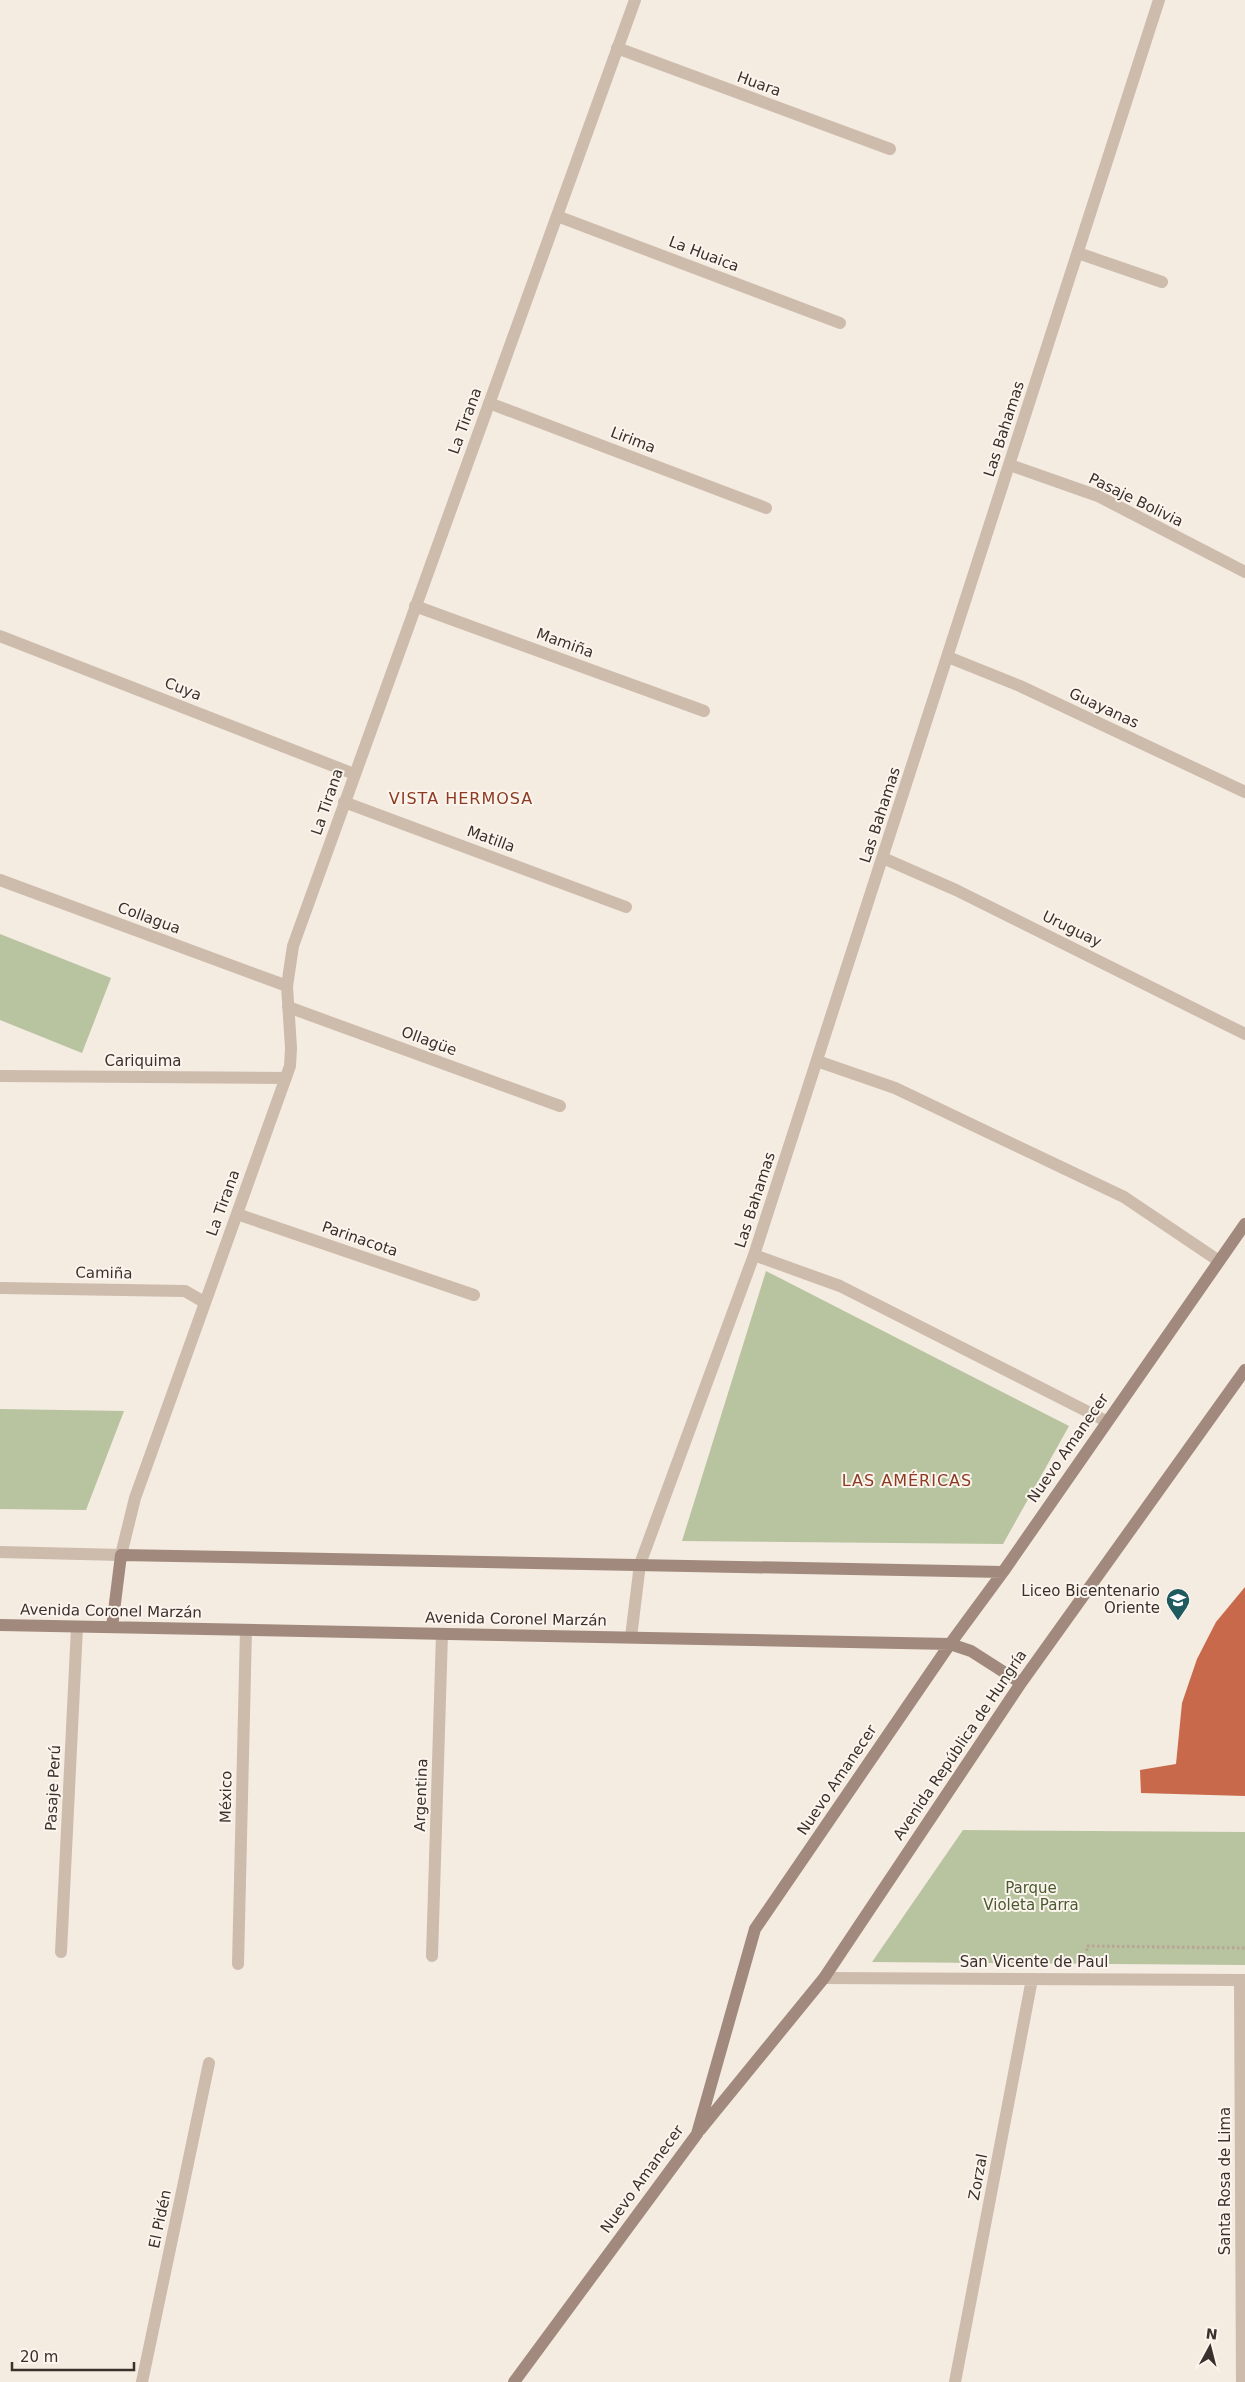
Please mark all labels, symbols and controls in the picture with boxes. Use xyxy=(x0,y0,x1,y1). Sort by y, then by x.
street label: Huara xyxy=(735,68,783,100)
street label: La Huaica xyxy=(666,232,742,276)
street label: Las Bahamas xyxy=(980,379,1028,479)
street label: La Tirana xyxy=(445,385,485,457)
street label: Lirima xyxy=(608,423,658,457)
street label: Pasaje Bolivia xyxy=(1086,469,1186,531)
street label: Mamiña xyxy=(534,624,596,662)
street label: Cuya xyxy=(162,674,204,704)
street label: Guayanas xyxy=(1066,684,1142,732)
street label: Las Bahamas xyxy=(856,765,904,865)
street label: La Tirana xyxy=(307,766,347,838)
district label: VISTA HERMOSA xyxy=(389,789,533,808)
street label: Matilla xyxy=(465,822,517,856)
street label: Collagua xyxy=(115,898,183,938)
street label: Uruguay xyxy=(1039,907,1105,951)
street label: Ollagüe xyxy=(399,1023,459,1059)
street label: Cariquima xyxy=(105,1052,182,1070)
street label: Las Bahamas xyxy=(731,1150,779,1250)
street label: La Tirana xyxy=(203,1167,243,1239)
street label: Parinacota xyxy=(320,1218,400,1260)
street label: Camiña xyxy=(75,1264,133,1282)
street label: Nuevo Amanecer xyxy=(1024,1389,1113,1506)
district label: LAS AMÉRICAS xyxy=(842,1471,972,1490)
place label: Liceo Bicentenario Oriente xyxy=(1021,1582,1160,1617)
school or university icon: Liceo Bicentenario Oriente xyxy=(1165,1587,1191,1621)
street label: Avenida Coronel Marzán xyxy=(20,1600,202,1622)
street label: Avenida Coronel Marzán xyxy=(425,1608,607,1630)
street label: Avenida República de Hungría xyxy=(889,1646,1031,1844)
street label: Nuevo Amanecer xyxy=(793,1721,881,1839)
street label: Pasaje Perú xyxy=(42,1745,64,1831)
street label: Argentina xyxy=(411,1758,431,1832)
street label: México xyxy=(217,1771,235,1823)
park label: Parque Violeta Parra xyxy=(983,1879,1079,1914)
street label: San Vicente de Paul xyxy=(960,1953,1108,1971)
street label: Santa Rosa de Lima xyxy=(1216,2107,1234,2255)
street label: Nuevo Amanecer xyxy=(597,2121,688,2237)
street label: Zorzal xyxy=(965,2152,991,2202)
street label: El Pidén xyxy=(145,2188,175,2250)
north arrow xyxy=(1185,2322,1235,2372)
text: N xyxy=(1205,2325,1218,2343)
scale bar xyxy=(12,2340,135,2372)
text: 20 m xyxy=(20,2348,58,2366)

